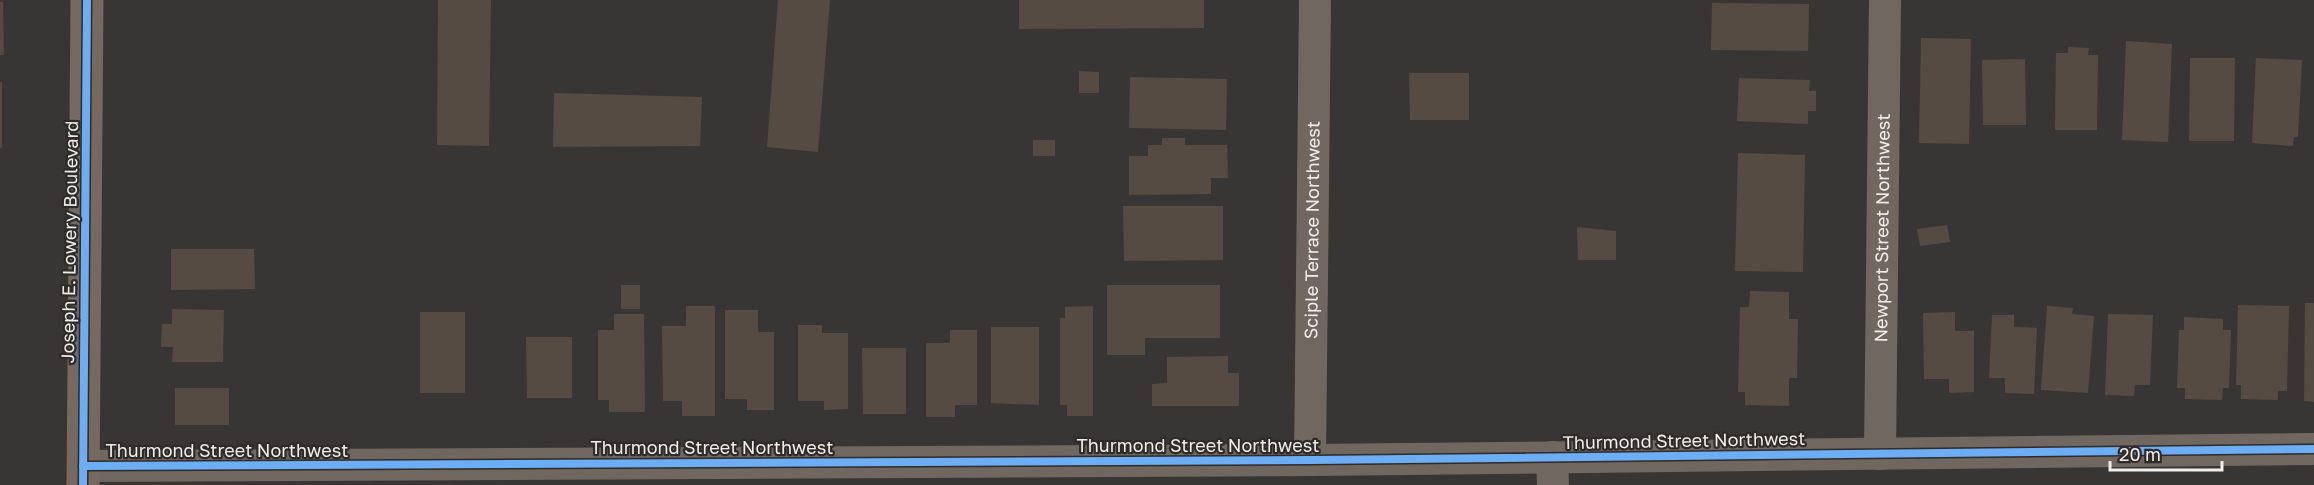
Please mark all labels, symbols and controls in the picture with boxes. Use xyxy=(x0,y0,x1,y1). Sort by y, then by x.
street label: Newport Street Northwest xyxy=(1869,113,1894,343)
street label: Joseph E. Lowery Boulevard xyxy=(56,120,82,364)
street label: Sciple Terrace Northwest xyxy=(1299,121,1324,339)
street label: Thurmond Street Northwest xyxy=(1562,427,1806,453)
street label: Thurmond Street Northwest xyxy=(1077,434,1319,456)
scale bar xyxy=(2110,434,2222,472)
street label: Thurmond Street Northwest xyxy=(591,436,833,458)
street label: Thurmond Street Northwest xyxy=(106,439,348,461)
text: 20 m xyxy=(2119,443,2161,465)

